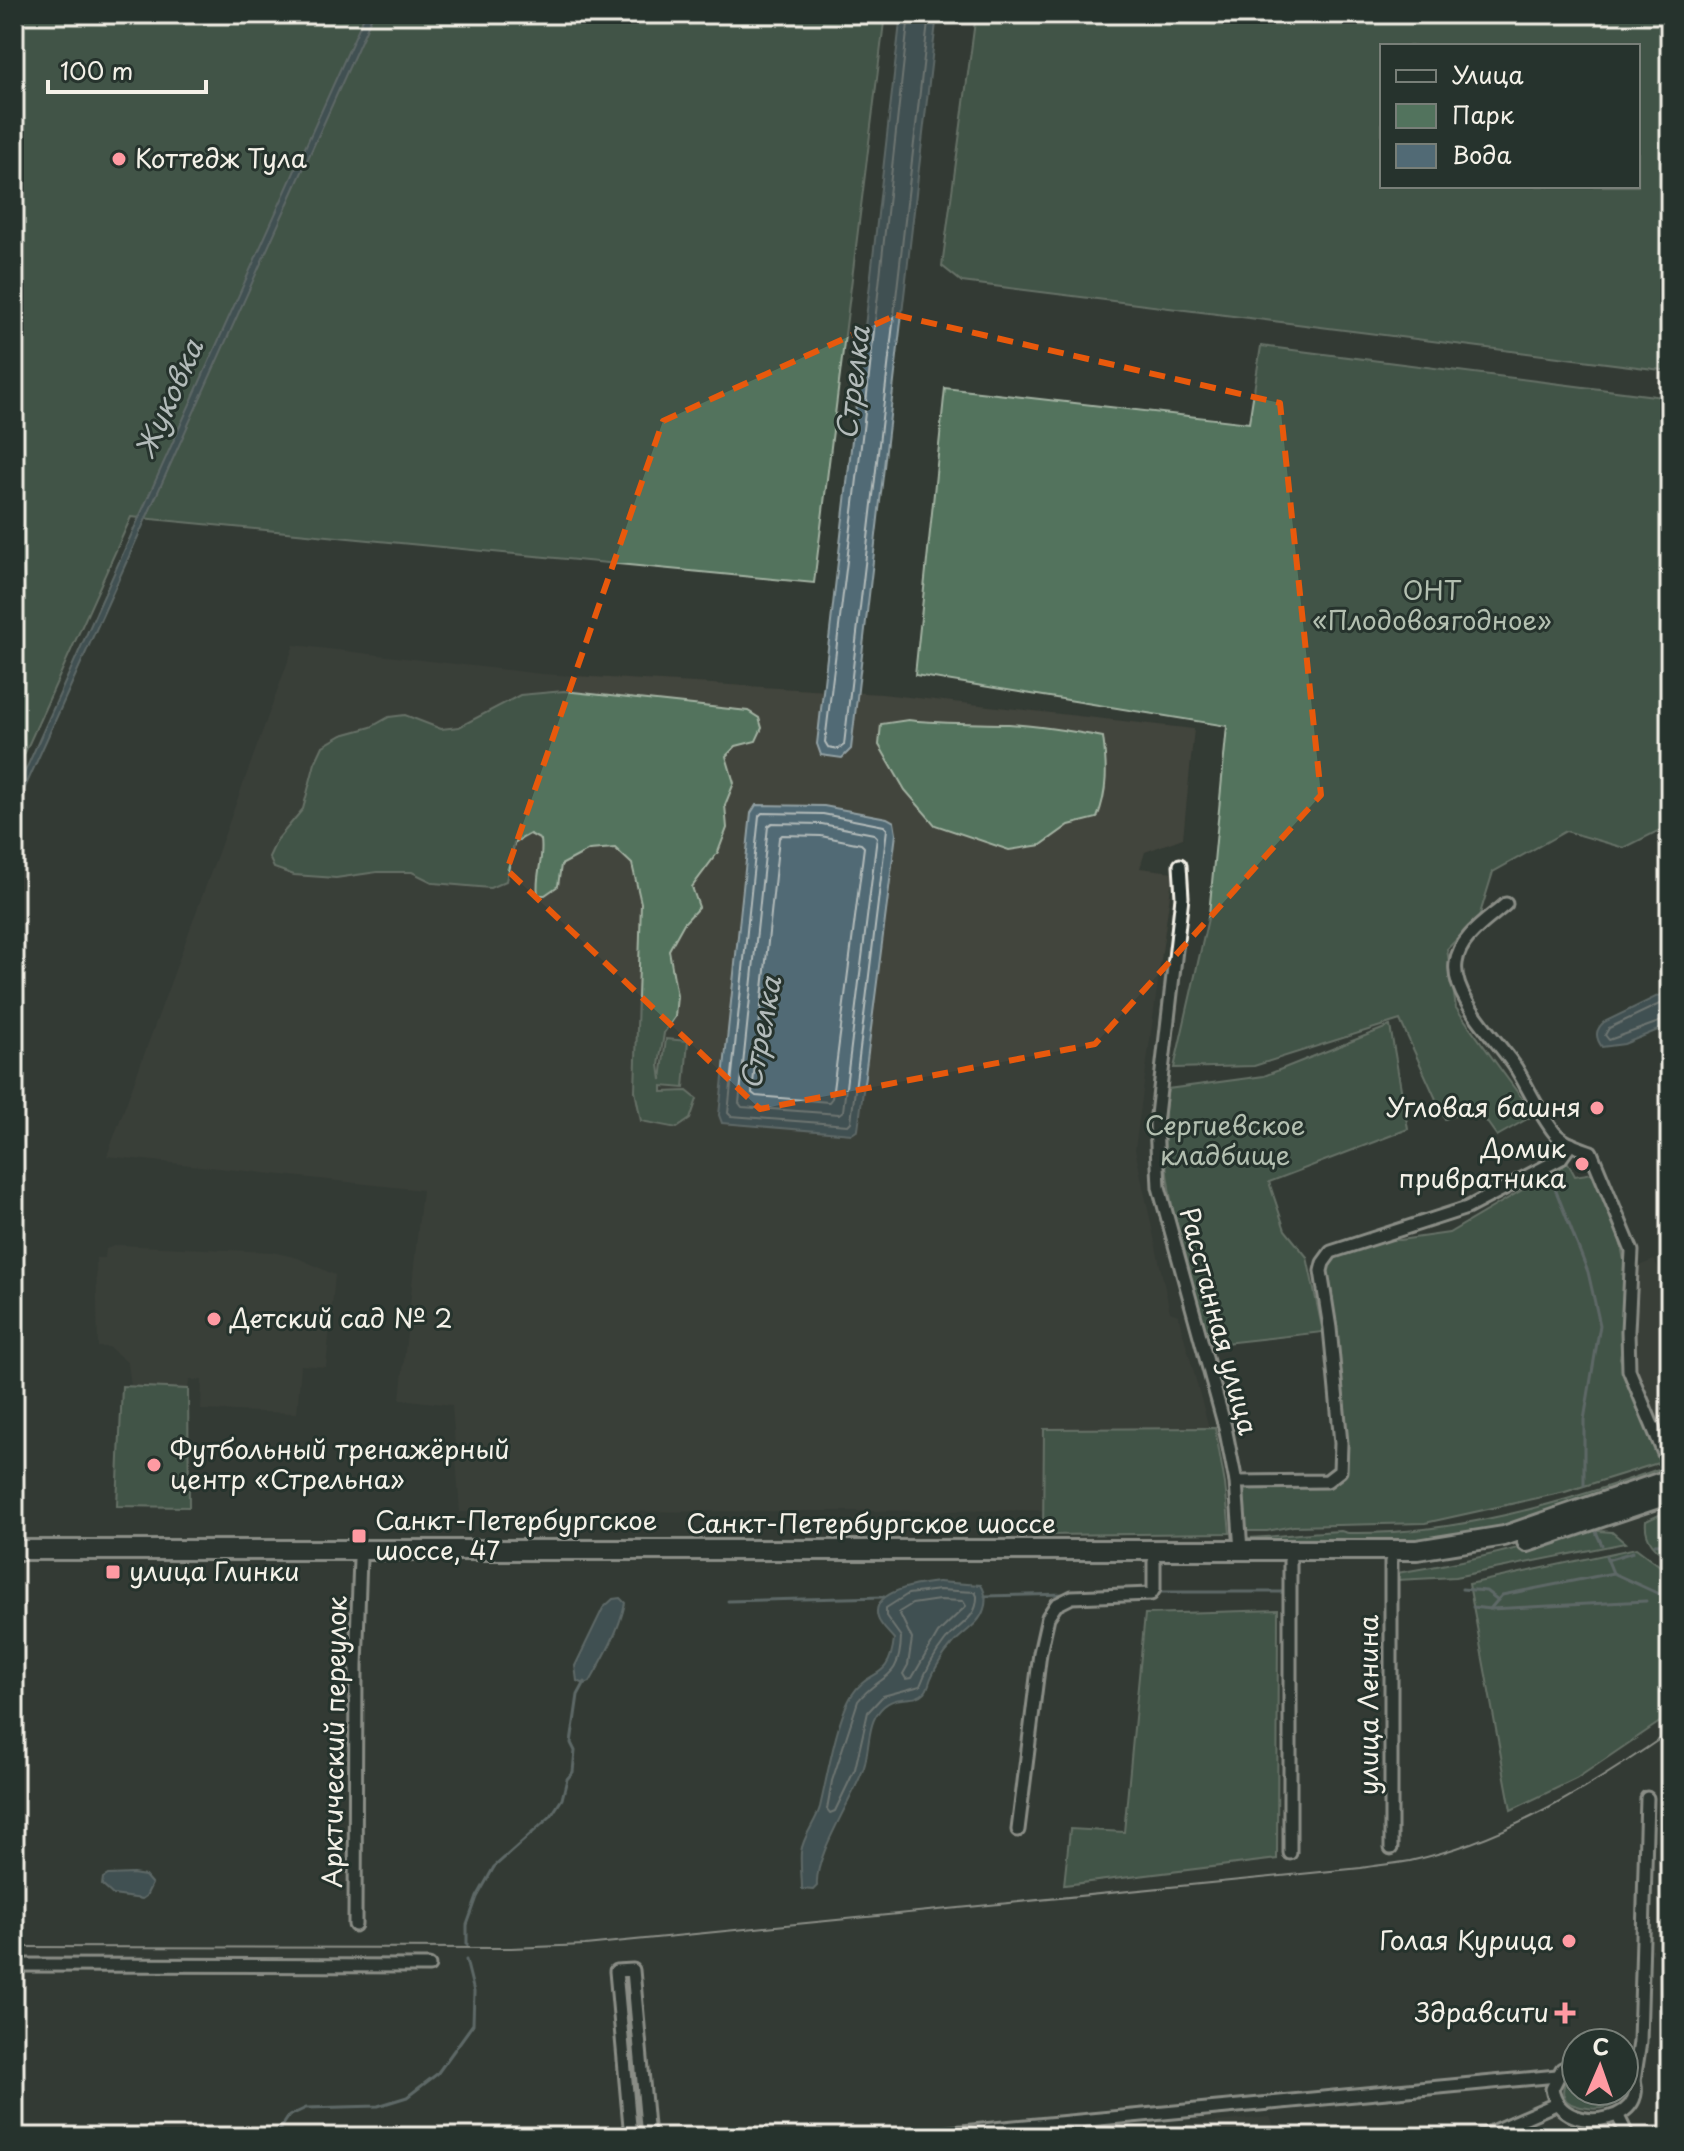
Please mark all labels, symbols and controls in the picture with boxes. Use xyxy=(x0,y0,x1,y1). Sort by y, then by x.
scale bar xyxy=(48,44,206,94)
legend xyxy=(1380,44,1640,188)
text: 100 m xyxy=(60,52,133,88)
text: Улица xyxy=(1452,56,1524,92)
text: Парк xyxy=(1452,96,1515,132)
text: Вода xyxy=(1452,136,1511,172)
place label: Коттедж Тула xyxy=(135,138,308,177)
marker: Коттедж Тула xyxy=(110,150,128,168)
water label: Стрелка xyxy=(823,323,880,442)
water label: Жуковка xyxy=(122,331,213,465)
park label: ОНТ «Плодовоягодное» xyxy=(1312,570,1552,639)
water label: Стрелка xyxy=(728,972,792,1093)
place label: Угловая башня xyxy=(1386,1087,1581,1126)
marker: Угловая башня xyxy=(1588,1099,1606,1117)
park label: Сергиевское кладбище xyxy=(1145,1105,1305,1174)
place label: Домик привратника xyxy=(1398,1128,1567,1197)
marker: Домик привратника xyxy=(1573,1155,1591,1173)
street label: Расстанная улица xyxy=(1170,1202,1269,1439)
place label: Детский сад № 2 xyxy=(229,1298,453,1337)
marker: Детский сад № 2 xyxy=(205,1310,223,1328)
place label: Футбольный тренажёрный центр «Стрельна» xyxy=(170,1429,510,1498)
marker: Футбольный тренажёрный центр «Стрельна» xyxy=(145,1456,163,1474)
place label: Санкт-Петербургское шоссе, 47 xyxy=(375,1500,657,1569)
street label: Санкт-Петербургское шоссе xyxy=(686,1503,1056,1542)
marker: Санкт-Петербургское шоссе, 47 xyxy=(350,1527,368,1545)
place label: улица Глинки xyxy=(129,1551,300,1590)
marker: улица Глинки xyxy=(104,1563,122,1581)
street label: Арктический переулок xyxy=(311,1595,356,1888)
street label: улица Ленина xyxy=(1348,1614,1387,1795)
place label: Голая Курица xyxy=(1379,1920,1554,1959)
marker: Голая Курица xyxy=(1560,1932,1578,1950)
place label: Здравсити xyxy=(1414,1992,1549,2031)
marker: Здравсити xyxy=(1556,2004,1574,2022)
north arrow xyxy=(1560,2027,1640,2107)
text: С xyxy=(1592,2029,1610,2062)

